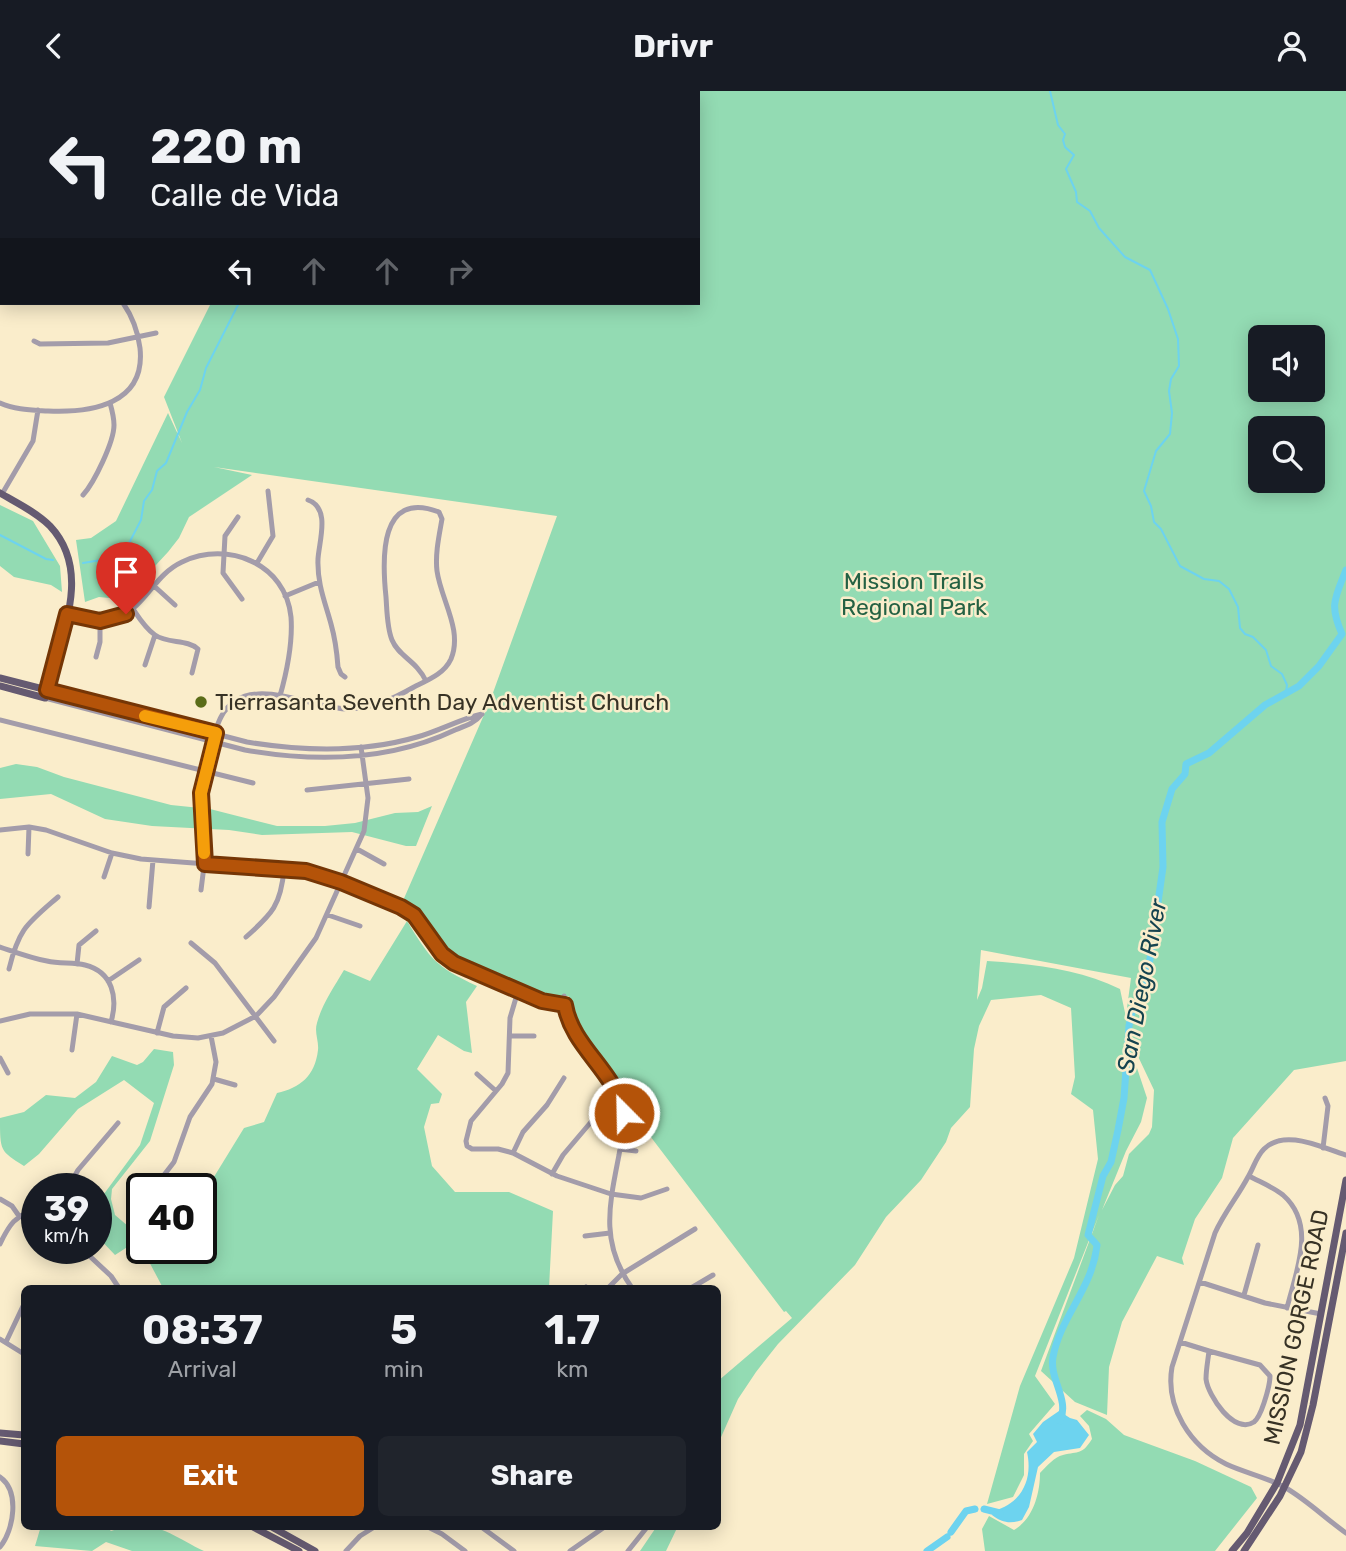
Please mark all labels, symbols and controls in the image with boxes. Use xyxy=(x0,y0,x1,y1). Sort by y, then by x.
icon: back xyxy=(35,27,73,65)
text: Drivr xyxy=(633,27,713,65)
icon: person xyxy=(1273,27,1311,65)
text: 220 m xyxy=(150,117,302,175)
icon: left xyxy=(35,119,126,210)
text: Calle de Vida xyxy=(150,176,340,214)
icon: left xyxy=(222,252,260,290)
icon: ahead xyxy=(295,252,333,290)
icon: ahead xyxy=(368,252,406,290)
icon: right xyxy=(441,252,479,290)
map controls xyxy=(1248,325,1325,493)
button: sound xyxy=(1248,325,1325,402)
button: search xyxy=(1248,416,1325,493)
pin xyxy=(96,542,156,614)
icon: arrive xyxy=(107,553,145,591)
park label: Mission Trails Regional Park xyxy=(841,567,987,621)
place label: Tierrasanta Seventh Day Adventist Church xyxy=(215,688,669,716)
marker: Tierrasanta Seventh Day Adventist Church xyxy=(193,694,209,710)
water label: San Diego River xyxy=(1111,896,1173,1075)
position arrow xyxy=(587,1076,661,1150)
speed limit sign: 40 xyxy=(126,1173,217,1264)
text: 39 xyxy=(44,1188,89,1230)
street label: MISSION GORGE ROAD xyxy=(1257,1207,1335,1447)
text: km/h xyxy=(44,1225,89,1247)
text: 08:37 xyxy=(142,1305,263,1355)
text: 5 xyxy=(390,1305,417,1355)
text: 1.7 xyxy=(545,1305,600,1355)
text: Arrival xyxy=(168,1355,237,1383)
text: min xyxy=(384,1355,424,1383)
text: km xyxy=(556,1355,589,1383)
button: Exit xyxy=(56,1436,364,1516)
button: Share xyxy=(378,1436,686,1516)

